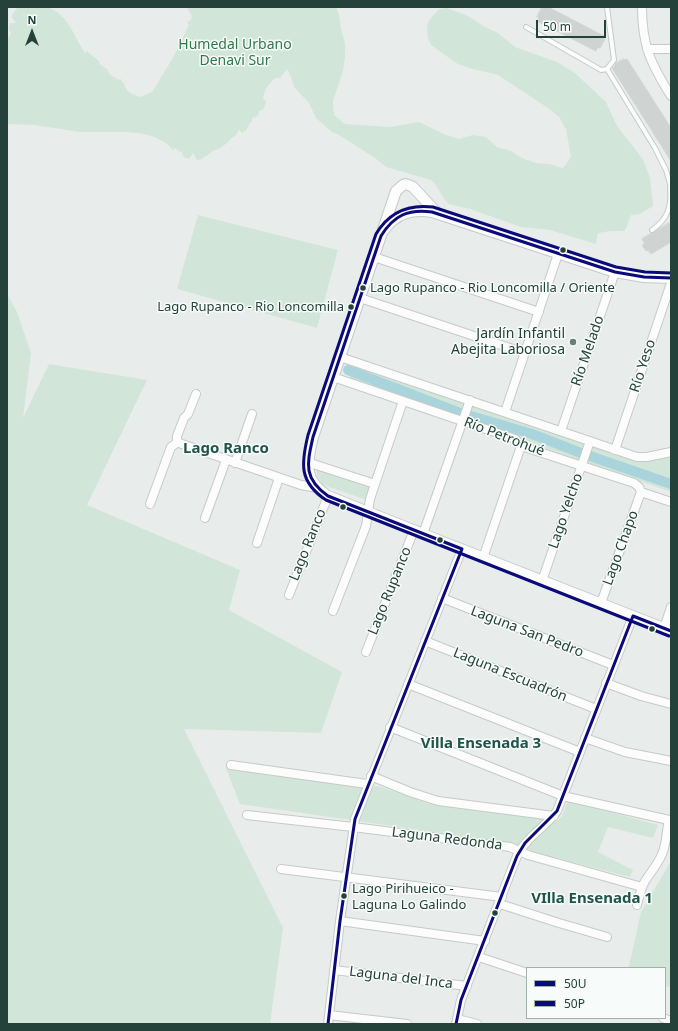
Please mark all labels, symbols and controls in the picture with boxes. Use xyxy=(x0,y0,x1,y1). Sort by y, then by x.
north arrow xyxy=(12,12,52,52)
text: N xyxy=(28,12,36,27)
scale bar xyxy=(538,12,608,38)
text: 50 m xyxy=(543,18,571,35)
park label: Humedal Urbano Denavi Sur xyxy=(178,37,292,70)
unlabelled marker xyxy=(558,245,568,255)
place label: Lago Rupanco - Rio Loncomilla / Oriente xyxy=(370,280,615,296)
marker: Lago Rupanco - Rio Loncomilla / Oriente xyxy=(358,283,368,293)
place label: Lago Rupanco - Rio Loncomilla xyxy=(157,299,344,315)
marker: Lago Rupanco - Rio Loncomilla xyxy=(346,302,356,312)
street label: Río Melado xyxy=(568,313,608,389)
place label: Jardín Infantil Abejita Laboriosa xyxy=(451,326,565,358)
marker: Jardín Infantil Abejita Laboriosa xyxy=(568,337,578,347)
street label: Río Yeso xyxy=(627,337,659,395)
street label: Río Petrohué xyxy=(461,414,547,460)
district label: Lago Ranco xyxy=(183,440,269,458)
street label: Lago Yelcho xyxy=(545,471,587,551)
unlabelled marker xyxy=(338,502,348,512)
street label: Lago Ranco xyxy=(286,506,330,584)
street label: Lago Chapo xyxy=(600,508,642,588)
unlabelled marker xyxy=(435,535,445,545)
street label: Lago Rupanco xyxy=(365,544,415,638)
street label: Laguna San Pedro xyxy=(468,603,586,661)
unlabelled marker xyxy=(647,624,657,634)
street label: Laguna Escuadrón xyxy=(451,644,569,706)
district label: Villa Ensenada 3 xyxy=(421,735,541,753)
street label: Laguna Redonda xyxy=(391,824,503,854)
place label: Lago Pirihueico - Laguna Lo Galindo xyxy=(352,881,466,912)
district label: VIlla Ensenada 1 xyxy=(531,890,653,908)
marker: Lago Pirihueico - Laguna Lo Galindo xyxy=(339,891,349,901)
unlabelled marker xyxy=(490,908,500,918)
street label: Laguna del Inca xyxy=(348,963,454,993)
legend xyxy=(526,967,666,1019)
text: 50U xyxy=(564,975,587,992)
text: 50P xyxy=(564,995,585,1012)

